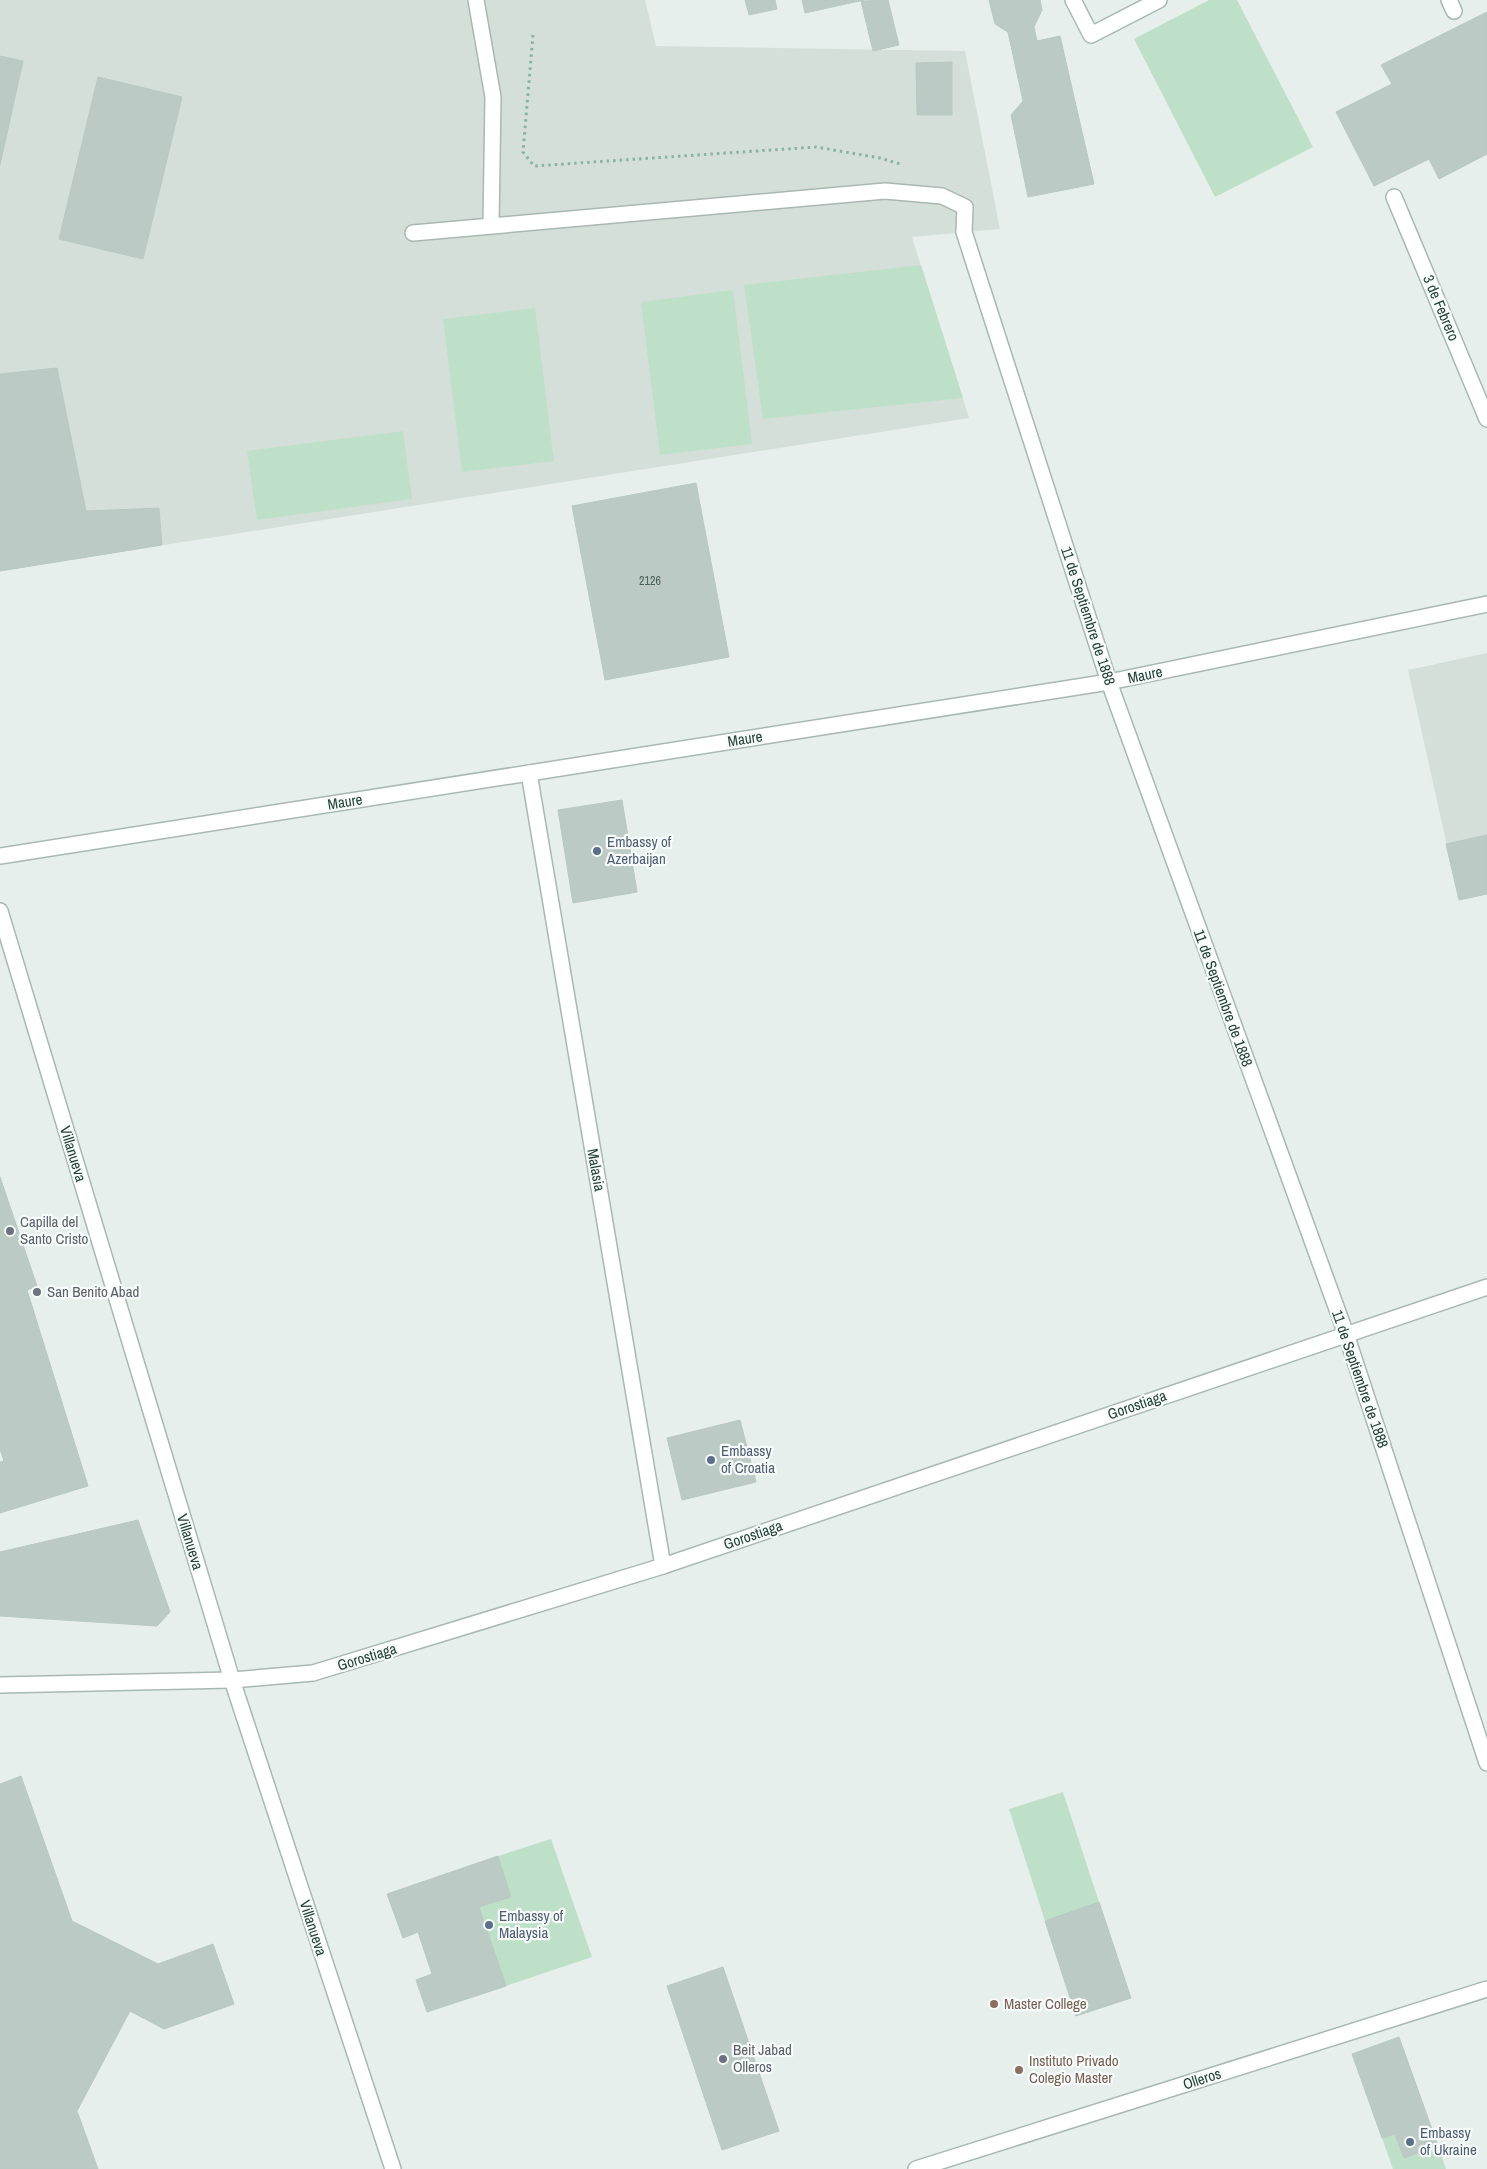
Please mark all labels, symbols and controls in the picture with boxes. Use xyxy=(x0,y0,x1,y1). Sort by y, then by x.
street label: 3 de Febrero xyxy=(1418,272,1465,344)
street label: 11 de Septiembre de 1888 xyxy=(1056,544,1121,688)
house number: 2126 xyxy=(639,573,661,589)
street label: Maure xyxy=(1126,661,1164,688)
street label: Maure xyxy=(726,725,764,752)
street label: Maure xyxy=(326,788,364,815)
place label: Embassy of Azerbaijan xyxy=(606,831,672,869)
marker: Embassy of Azerbaijan xyxy=(591,845,603,857)
street label: 11 de Septiembre de 1888 xyxy=(1189,926,1258,1070)
street label: Villanueva xyxy=(55,1123,92,1184)
street label: Malasia xyxy=(582,1147,611,1193)
place label: Capilla del Santo Cristo xyxy=(20,1211,89,1249)
marker: Capilla del Santo Cristo xyxy=(4,1225,16,1237)
place label: San Benito Abad xyxy=(47,1281,139,1302)
marker: San Benito Abad xyxy=(31,1286,43,1298)
street label: 11 de Septiembre de 1888 xyxy=(1327,1307,1394,1451)
street label: Gorostiaga xyxy=(1105,1385,1169,1424)
place label: Embassy of Croatia xyxy=(721,1440,775,1478)
marker: Embassy of Croatia xyxy=(705,1454,717,1466)
street label: Villanueva xyxy=(172,1511,209,1572)
street label: Gorostiaga xyxy=(721,1515,785,1554)
street label: Gorostiaga xyxy=(335,1638,399,1675)
street label: Villanueva xyxy=(295,1897,332,1958)
place label: Embassy of Malaysia xyxy=(499,1905,564,1943)
marker: Embassy of Malaysia xyxy=(483,1919,495,1931)
place label: Master College xyxy=(1004,1993,1087,2014)
marker: Master College xyxy=(988,1998,1000,2010)
place label: Beit Jabad Olleros xyxy=(733,2039,792,2077)
place label: Instituto Privado Colegio Master xyxy=(1029,2050,1119,2088)
marker: Beit Jabad Olleros xyxy=(717,2053,729,2065)
street label: Olleros xyxy=(1180,2063,1224,2095)
marker: Instituto Privado Colegio Master xyxy=(1013,2064,1025,2076)
place label: Embassy of Ukraine xyxy=(1420,2122,1477,2160)
marker: Embassy of Ukraine xyxy=(1404,2136,1416,2148)

